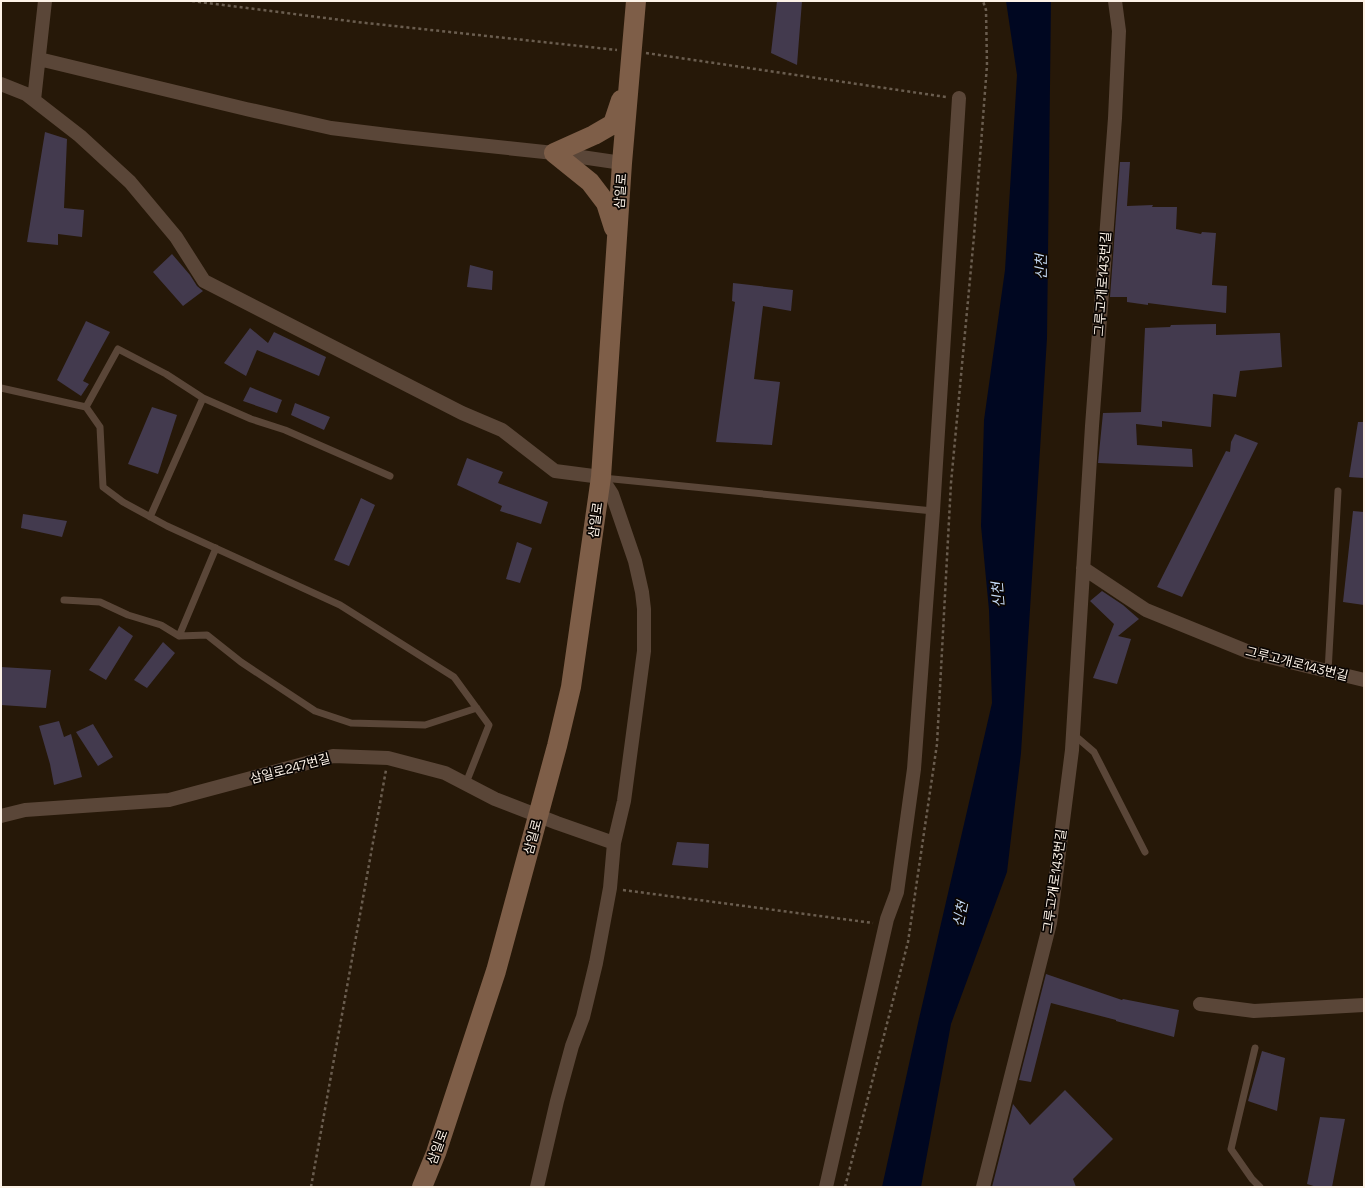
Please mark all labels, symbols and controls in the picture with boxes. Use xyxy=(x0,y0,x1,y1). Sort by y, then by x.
street label: 삼일로 xyxy=(611,173,630,210)
street label: 그루고개로143번길 xyxy=(1090,231,1115,337)
water label: 신천 xyxy=(1032,253,1050,280)
street label: 삼일로 xyxy=(585,501,606,539)
water label: 신천 xyxy=(988,580,1008,609)
street label: 그루고개로143번길 xyxy=(1244,643,1350,684)
street label: 삼일로247번길 xyxy=(248,750,332,787)
street label: 삼일로 xyxy=(520,818,545,857)
street label: 그루고개로143번길 xyxy=(1039,828,1070,934)
water label: 신천 xyxy=(949,898,972,928)
street label: 삼일로 xyxy=(423,1127,452,1167)

